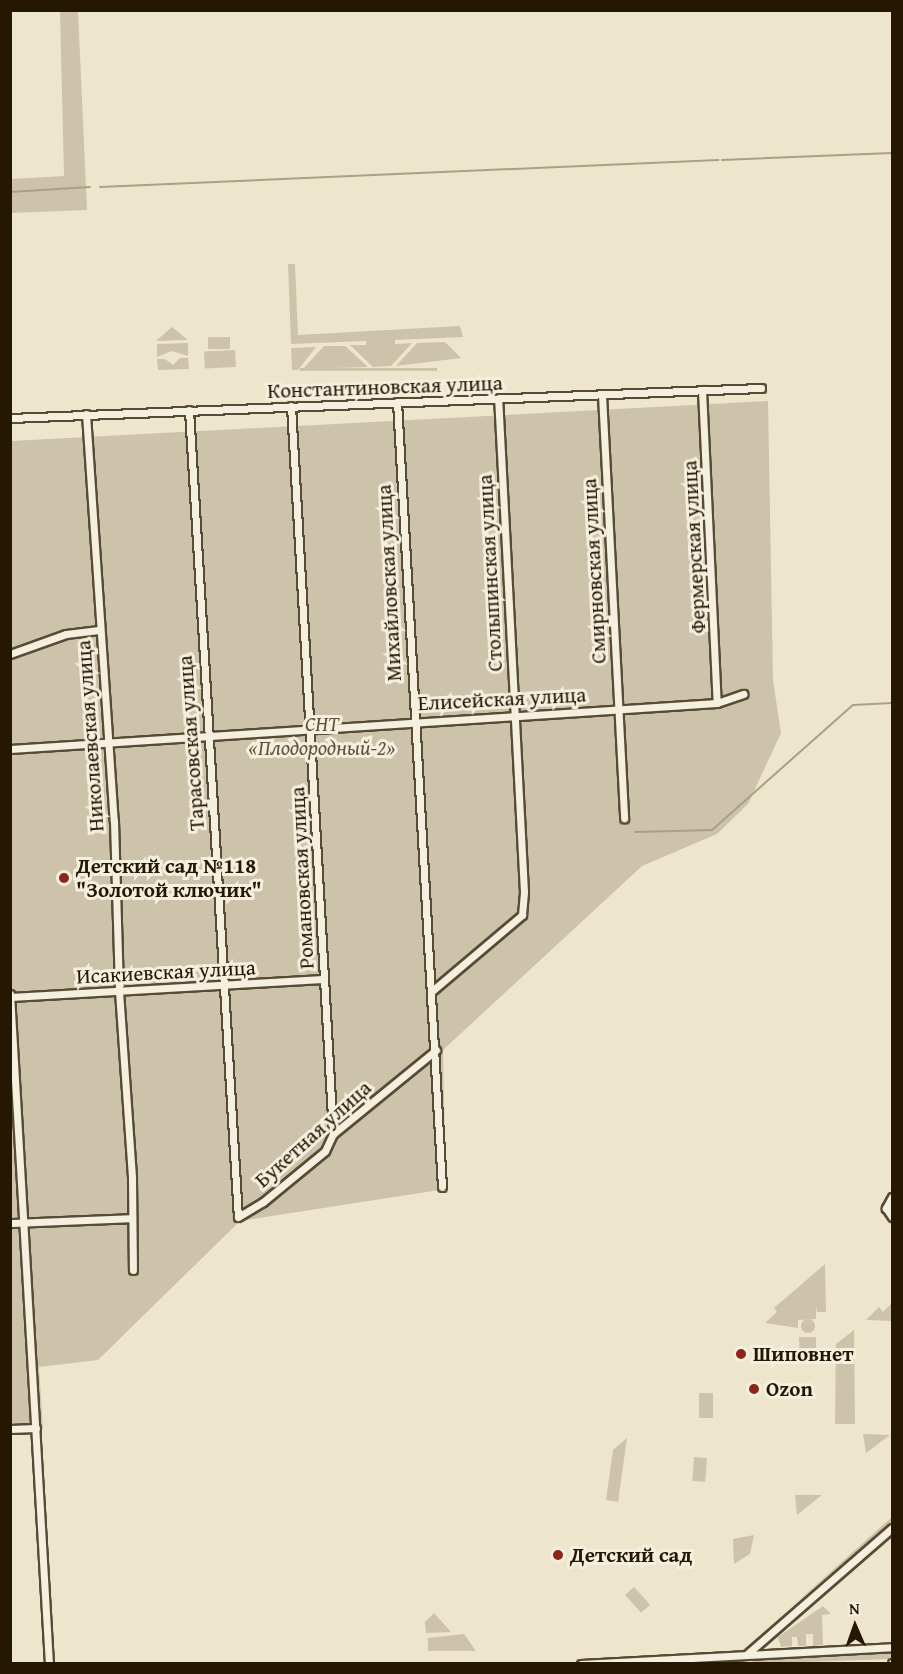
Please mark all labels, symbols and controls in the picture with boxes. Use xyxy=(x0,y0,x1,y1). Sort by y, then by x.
street label: Константиновская улица xyxy=(267,370,503,404)
street label: Фермерская улица xyxy=(677,460,711,634)
street label: Столыпинская улица xyxy=(472,474,508,672)
street label: Смирновская улица xyxy=(577,478,611,664)
street label: Михайловская улица xyxy=(371,484,407,682)
street label: Николаевская улица xyxy=(71,639,109,833)
street label: Тарасовская улица xyxy=(172,655,210,831)
street label: Елисейская улица xyxy=(417,682,587,716)
park label: СНТ «Плодородный-2» xyxy=(249,711,395,761)
street label: Романовская улица xyxy=(285,786,319,970)
place label: Детский сад №118 "Золотой ключик" xyxy=(76,853,262,903)
marker: Детский сад №118 "Золотой ключик" xyxy=(57,871,71,885)
street label: Исакиевская улица xyxy=(76,955,256,989)
street label: Букетная улица xyxy=(250,1075,376,1193)
place label: Шиповнет xyxy=(753,1341,853,1367)
marker: Шиповнет xyxy=(734,1347,748,1361)
place label: Ozon xyxy=(766,1376,813,1402)
marker: Ozon xyxy=(747,1382,761,1396)
place label: Детский сад xyxy=(570,1542,692,1568)
marker: Детский сад xyxy=(551,1548,565,1562)
north arrow xyxy=(825,1596,885,1656)
text: N xyxy=(849,1596,860,1620)

